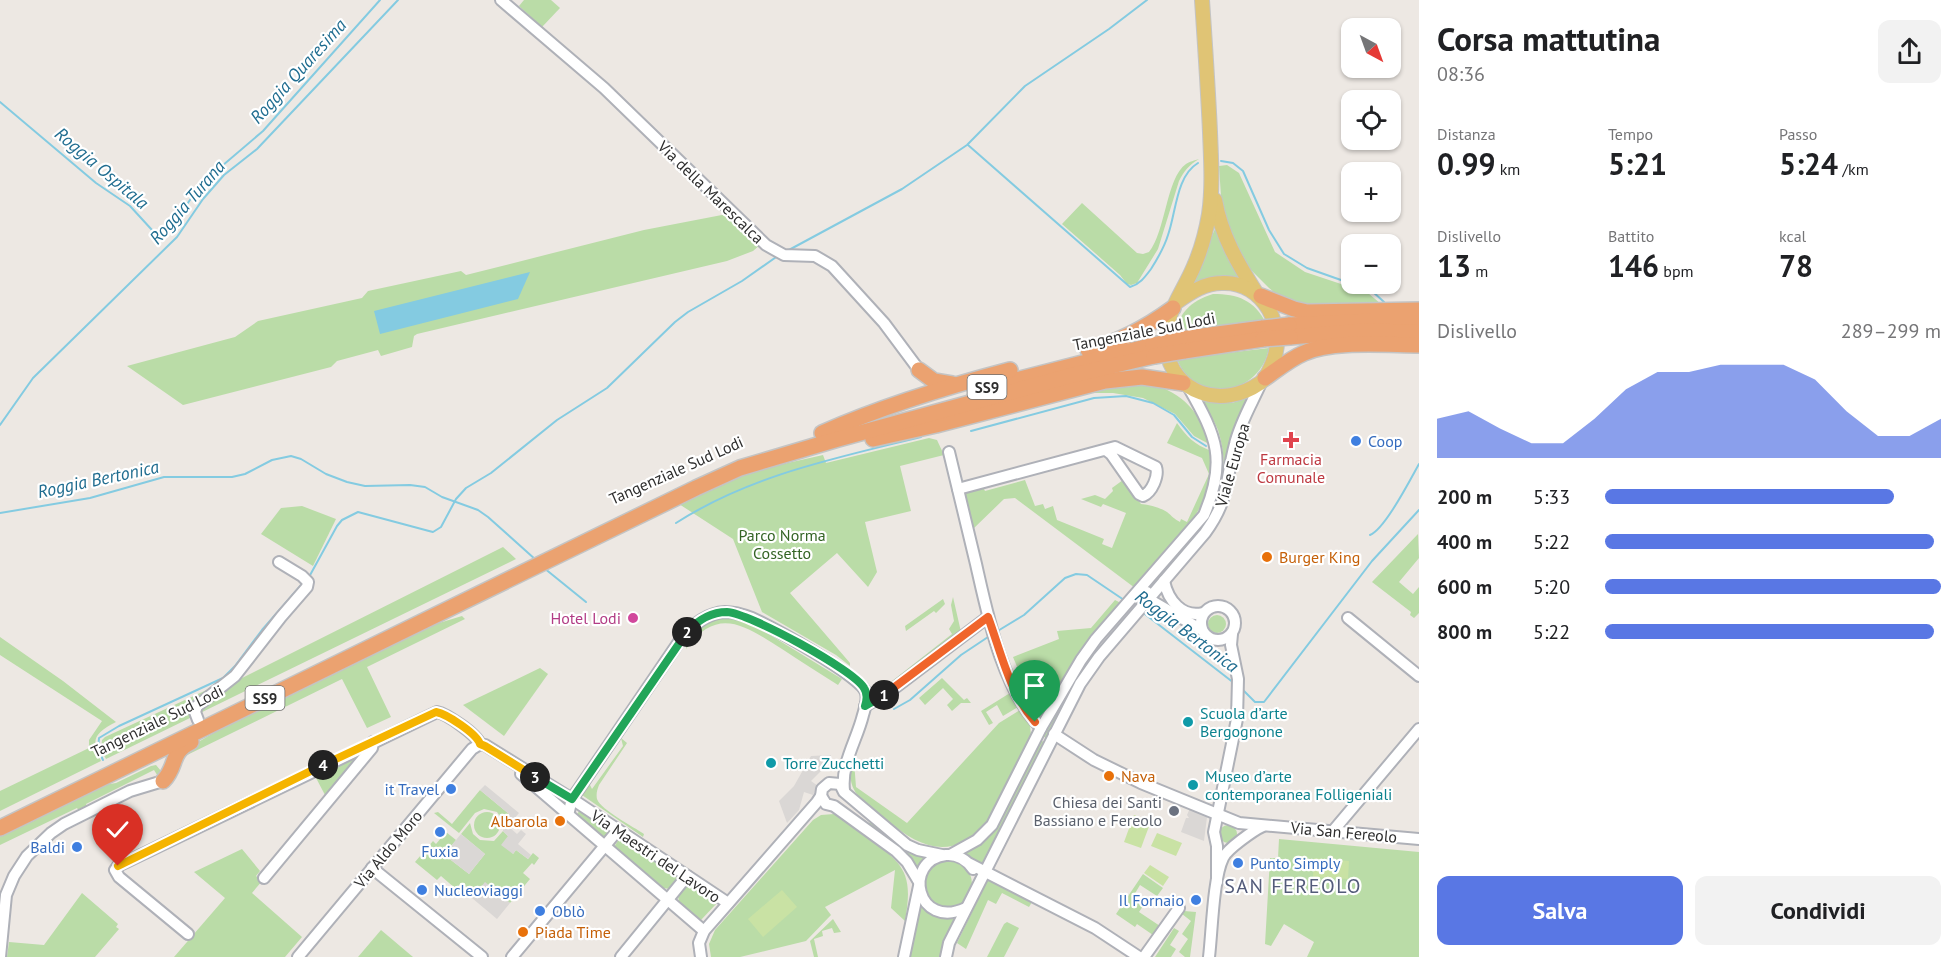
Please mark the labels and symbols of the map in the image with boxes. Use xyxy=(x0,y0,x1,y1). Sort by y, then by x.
water label: Roggia Quaresima xyxy=(245,14,351,128)
north arrow xyxy=(1341,18,1401,78)
water label: Roggia Ospitala xyxy=(50,122,154,214)
street label: Via della Marescalca xyxy=(653,136,768,248)
water label: Roggia Turana xyxy=(144,155,230,249)
street label: Tangenziale Sud Lodi xyxy=(1071,307,1217,355)
road number: SS9 xyxy=(968,375,1006,399)
street label: Viale Europa xyxy=(1210,421,1253,510)
street label: Tangenziale Sud Lodi xyxy=(606,431,746,509)
place label: Coop xyxy=(1368,431,1402,451)
marker: Farmacia Comunale xyxy=(1284,433,1298,447)
marker: Coop xyxy=(1349,434,1363,448)
place label: Farmacia Comunale xyxy=(1257,449,1325,487)
water label: Roggia Bertonica xyxy=(35,455,161,503)
park label: Parco Norma Cossetto xyxy=(738,525,826,563)
place label: Burger King xyxy=(1279,547,1360,567)
marker: Burger King xyxy=(1260,550,1274,564)
water label: Roggia Bertonica xyxy=(1131,585,1243,677)
place label: Hotel Lodi xyxy=(551,608,621,628)
marker: Hotel Lodi xyxy=(626,611,640,625)
pin: 2 xyxy=(672,617,702,647)
pin xyxy=(1009,660,1060,722)
street label: Tangenziale Sud Lodi xyxy=(88,680,226,762)
pin: 1 xyxy=(869,680,899,710)
road number: SS9 xyxy=(246,686,284,710)
place label: Scuola d’arte Bergognone xyxy=(1200,703,1288,741)
marker: Scuola d’arte Bergognone xyxy=(1181,715,1195,729)
pin: 4 xyxy=(308,750,338,780)
place label: Torre Zucchetti xyxy=(783,753,884,773)
marker: Torre Zucchetti xyxy=(764,756,778,770)
pin: 3 xyxy=(520,762,550,792)
place label: Nava xyxy=(1121,766,1155,786)
place label: Museo d’arte contemporanea Folligeniali xyxy=(1205,766,1392,804)
marker: Nava xyxy=(1102,769,1116,783)
marker: Museo d’arte contemporanea Folligeniali xyxy=(1186,778,1200,792)
place label: it Travel xyxy=(385,779,439,799)
marker: it Travel xyxy=(444,782,458,796)
place label: Chiesa dei Santi Bassiano e Fereolo xyxy=(1033,792,1162,830)
pin xyxy=(92,804,143,866)
marker: Chiesa dei Santi Bassiano e Fereolo xyxy=(1167,804,1181,818)
street label: Via Maestri del Lavoro xyxy=(587,805,725,907)
street label: Via Aldo Moro xyxy=(349,806,426,893)
place label: Albarola xyxy=(491,811,548,831)
marker: Albarola xyxy=(553,814,567,828)
street label: Via San Fereolo xyxy=(1289,817,1398,847)
marker: Fuxia xyxy=(433,825,447,839)
place label: Baldi xyxy=(30,837,65,857)
marker: Baldi xyxy=(70,840,84,854)
place label: Fuxia xyxy=(421,841,459,861)
place label: Punto Simply xyxy=(1250,853,1341,873)
marker: Punto Simply xyxy=(1231,856,1245,870)
district label: SAN FEREOLO xyxy=(1224,873,1362,899)
place label: Nucleoviaggi xyxy=(434,880,523,900)
marker: Nucleoviaggi xyxy=(415,883,429,897)
place label: Il Fornaio xyxy=(1119,890,1184,910)
marker: Il Fornaio xyxy=(1189,893,1203,907)
place label: Oblò xyxy=(552,901,585,921)
marker: Oblò xyxy=(533,904,547,918)
place label: Piada Time xyxy=(535,922,611,942)
marker: Piada Time xyxy=(516,925,530,939)

